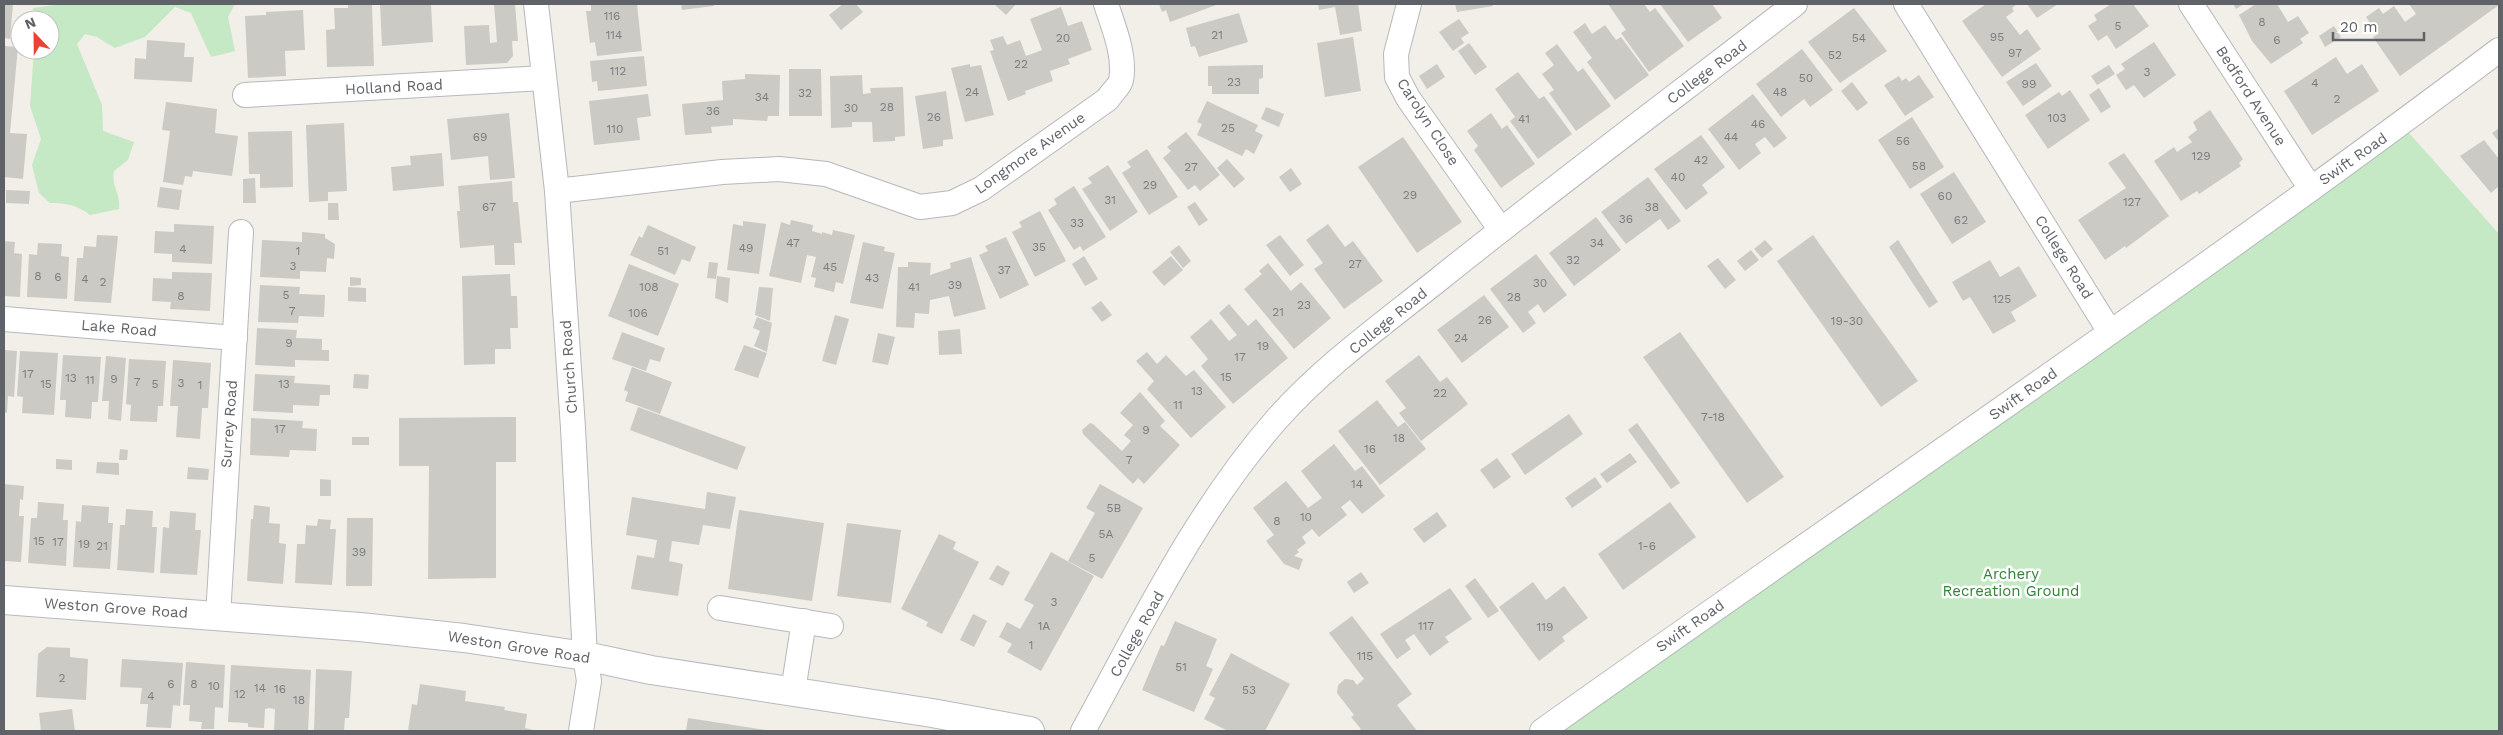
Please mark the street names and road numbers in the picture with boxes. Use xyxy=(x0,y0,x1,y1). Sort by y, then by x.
street label: College Road xyxy=(1663,36,1751,108)
street label: Bedford Avenue xyxy=(2212,43,2290,149)
street label: Holland Road xyxy=(345,75,443,99)
street label: Carolyn Close xyxy=(1393,75,1463,169)
street label: Longmore Avenue xyxy=(971,108,1089,198)
street label: Swift Road xyxy=(2315,129,2391,189)
street label: College Road xyxy=(2031,212,2097,302)
street label: College Road xyxy=(1345,284,1431,358)
street label: Lake Road xyxy=(80,316,158,340)
street label: Church Road xyxy=(557,319,581,415)
street label: Swift Road xyxy=(1985,364,2061,424)
street label: Surrey Road xyxy=(217,379,241,469)
street label: College Road xyxy=(1106,588,1168,680)
street label: Weston Grove Road xyxy=(44,594,188,622)
street label: Swift Road xyxy=(1652,596,1728,656)
street label: Weston Grove Road xyxy=(446,627,592,667)

